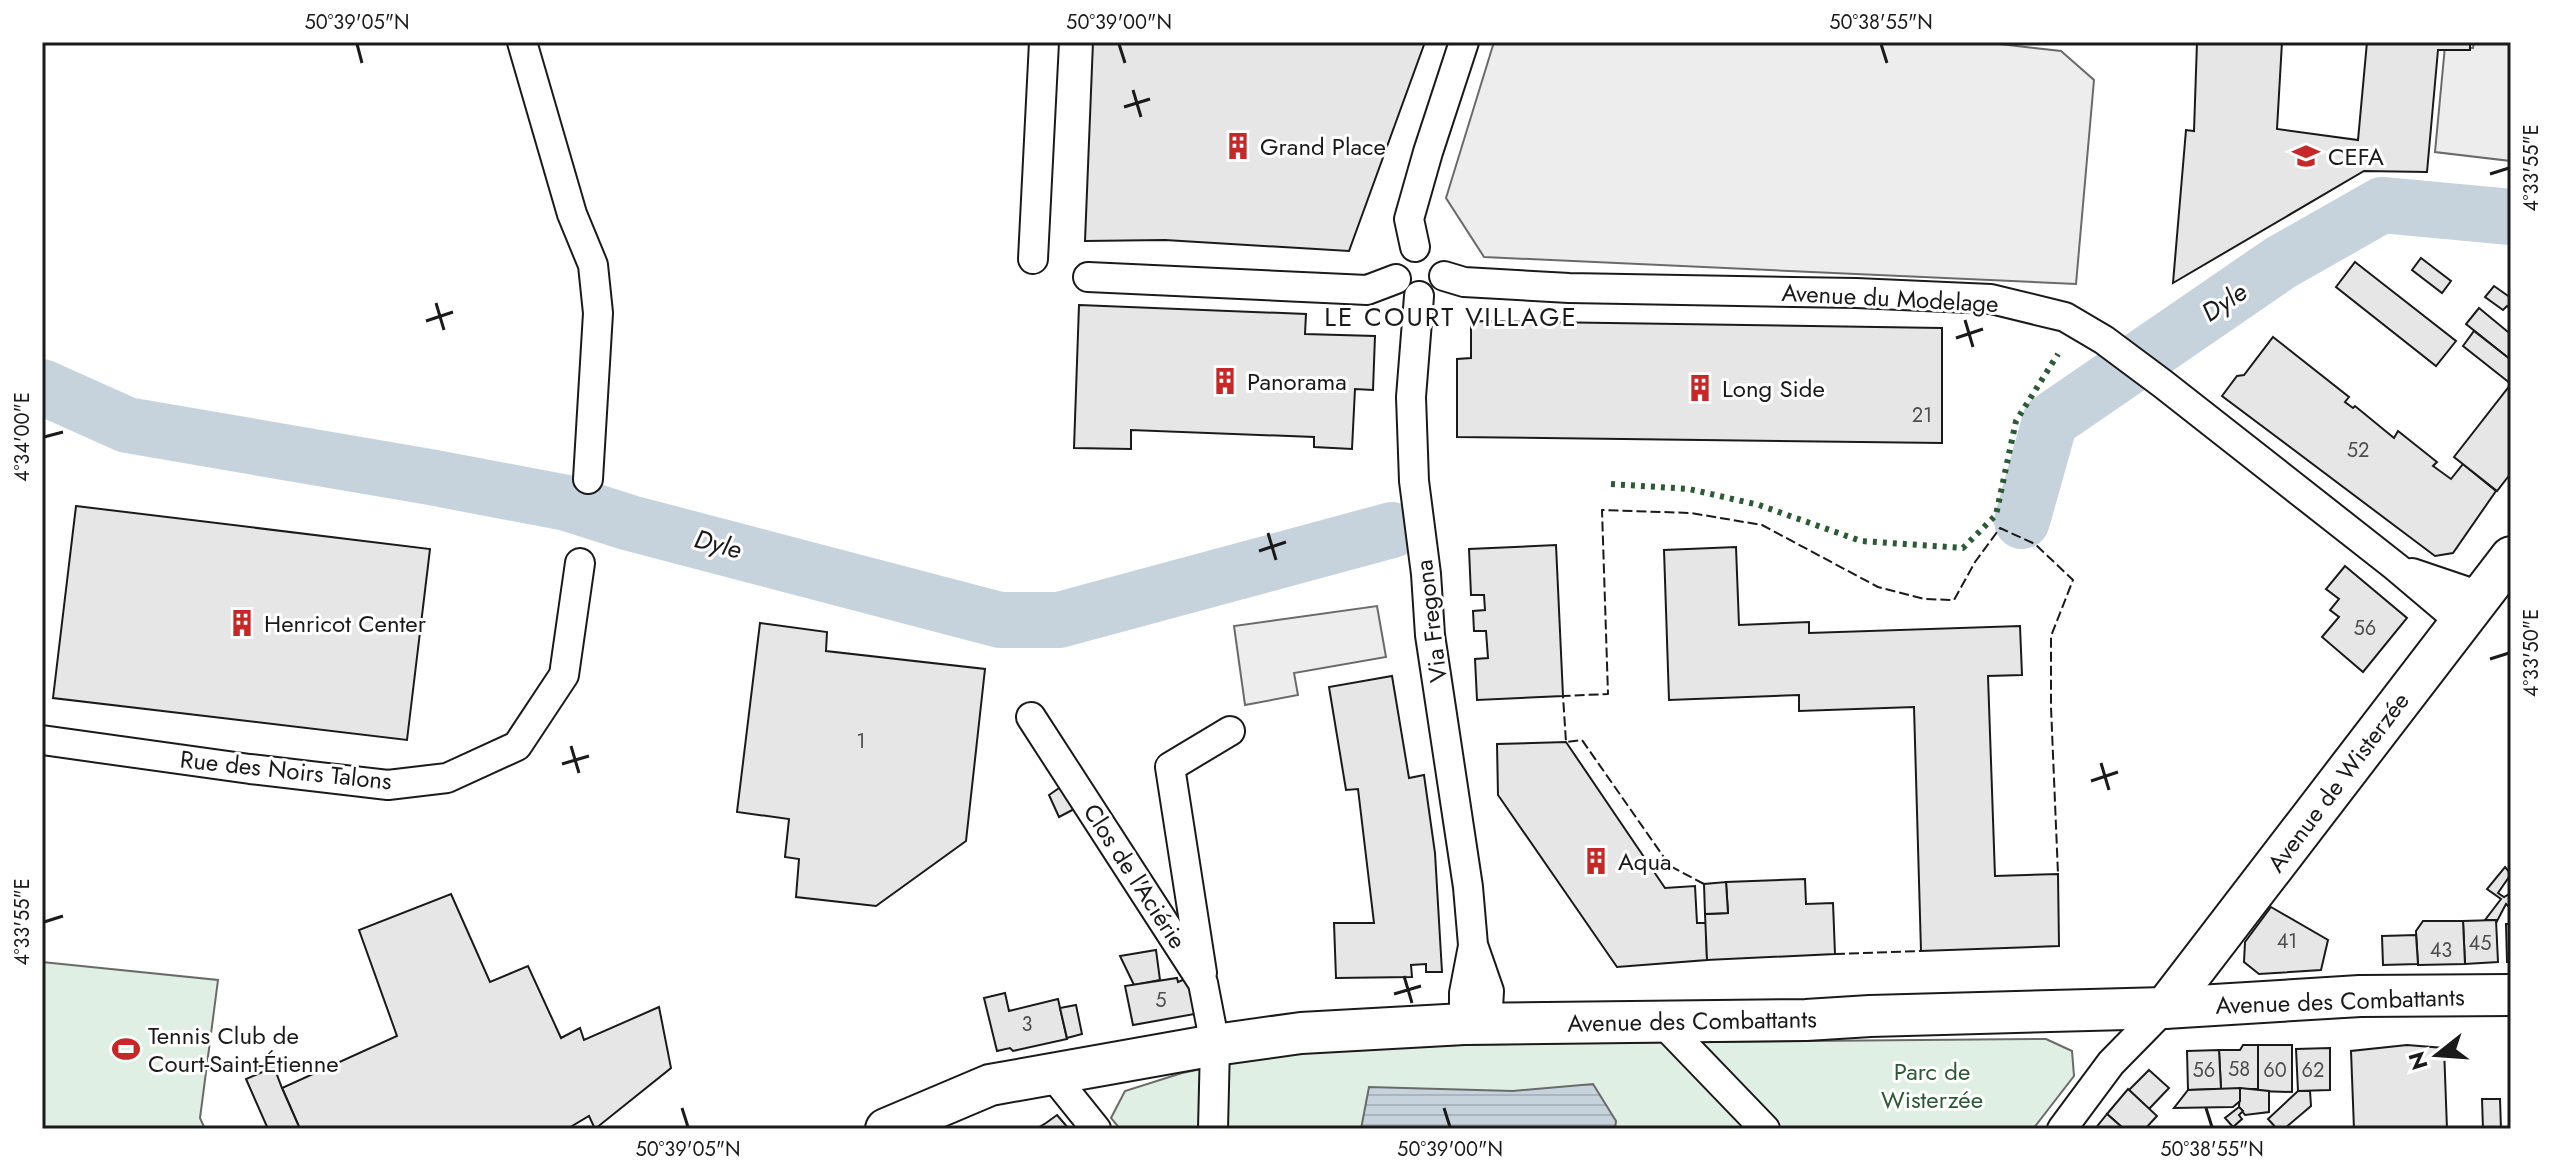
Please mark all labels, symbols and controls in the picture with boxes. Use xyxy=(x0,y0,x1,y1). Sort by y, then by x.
text: 50°39'05"N xyxy=(304,8,410,37)
text: 50°39'00"N xyxy=(1066,8,1172,37)
text: 50°38'55"N xyxy=(1829,8,1933,37)
text: 4°33'55"E xyxy=(2517,124,2546,212)
place label: Grand Place xyxy=(1260,129,1386,164)
building icon: Grand Place xyxy=(1223,131,1253,161)
place label: CEFA xyxy=(2328,139,2384,174)
school or university icon: CEFA xyxy=(2291,141,2321,171)
water label: Dyle xyxy=(2194,273,2254,331)
street label: Avenue du Modelage xyxy=(1781,275,1999,321)
district label: LE COURT VILLAGE xyxy=(1324,298,1578,336)
place label: Panorama xyxy=(1247,364,1347,399)
building icon: Panorama xyxy=(1210,366,1240,396)
place label: Long Side xyxy=(1722,371,1825,406)
building icon: Long Side xyxy=(1685,373,1715,403)
text: 4°34'00"E xyxy=(8,392,37,482)
house number: 21 xyxy=(1912,401,1932,430)
house number: 52 xyxy=(2347,436,2369,465)
water label: Dyle xyxy=(690,520,746,568)
street label: Via Fregona xyxy=(1406,558,1456,684)
place label: Henricot Center xyxy=(264,606,427,641)
building icon: Henricot Center xyxy=(227,608,257,638)
text: 4°33'50"E xyxy=(2517,609,2546,697)
house number: 56 xyxy=(2354,614,2376,643)
street label: Avenue de Wisterzée xyxy=(2259,685,2417,879)
house number: 1 xyxy=(857,727,866,756)
street label: Rue des Noirs Talons xyxy=(178,741,394,799)
street label: Clos de l'Aciérie xyxy=(1075,797,1195,955)
place label: Aqua xyxy=(1618,844,1672,879)
building icon: Aqua xyxy=(1581,846,1611,876)
text: 4°33'55"E xyxy=(8,878,37,966)
house number: 41 xyxy=(2277,927,2297,956)
house number: 45 xyxy=(2469,929,2491,958)
house number: 43 xyxy=(2430,936,2452,965)
street label: Avenue des Combattants xyxy=(2215,979,2465,1023)
house number: 5 xyxy=(1155,986,1167,1015)
street label: Avenue des Combattants xyxy=(1567,1001,1817,1041)
house number: 3 xyxy=(1022,1010,1033,1039)
north arrow xyxy=(2397,1015,2477,1095)
place label: Tennis Club de Court-Saint-Étienne xyxy=(148,1018,339,1081)
sports icon: Tennis Club de Court-Saint-Étienne xyxy=(111,1034,141,1064)
text: N xyxy=(2400,1048,2436,1074)
park label: Parc de Wisterzée xyxy=(1881,1054,1983,1117)
house number: 58 xyxy=(2228,1055,2250,1084)
house number: 56 xyxy=(2193,1056,2215,1085)
house number: 60 xyxy=(2263,1056,2287,1085)
house number: 62 xyxy=(2302,1056,2324,1085)
text: 50°39'05"N xyxy=(635,1135,741,1164)
text: 50°39'00"N xyxy=(1397,1135,1503,1164)
text: 50°38'55"N xyxy=(2160,1135,2264,1164)

